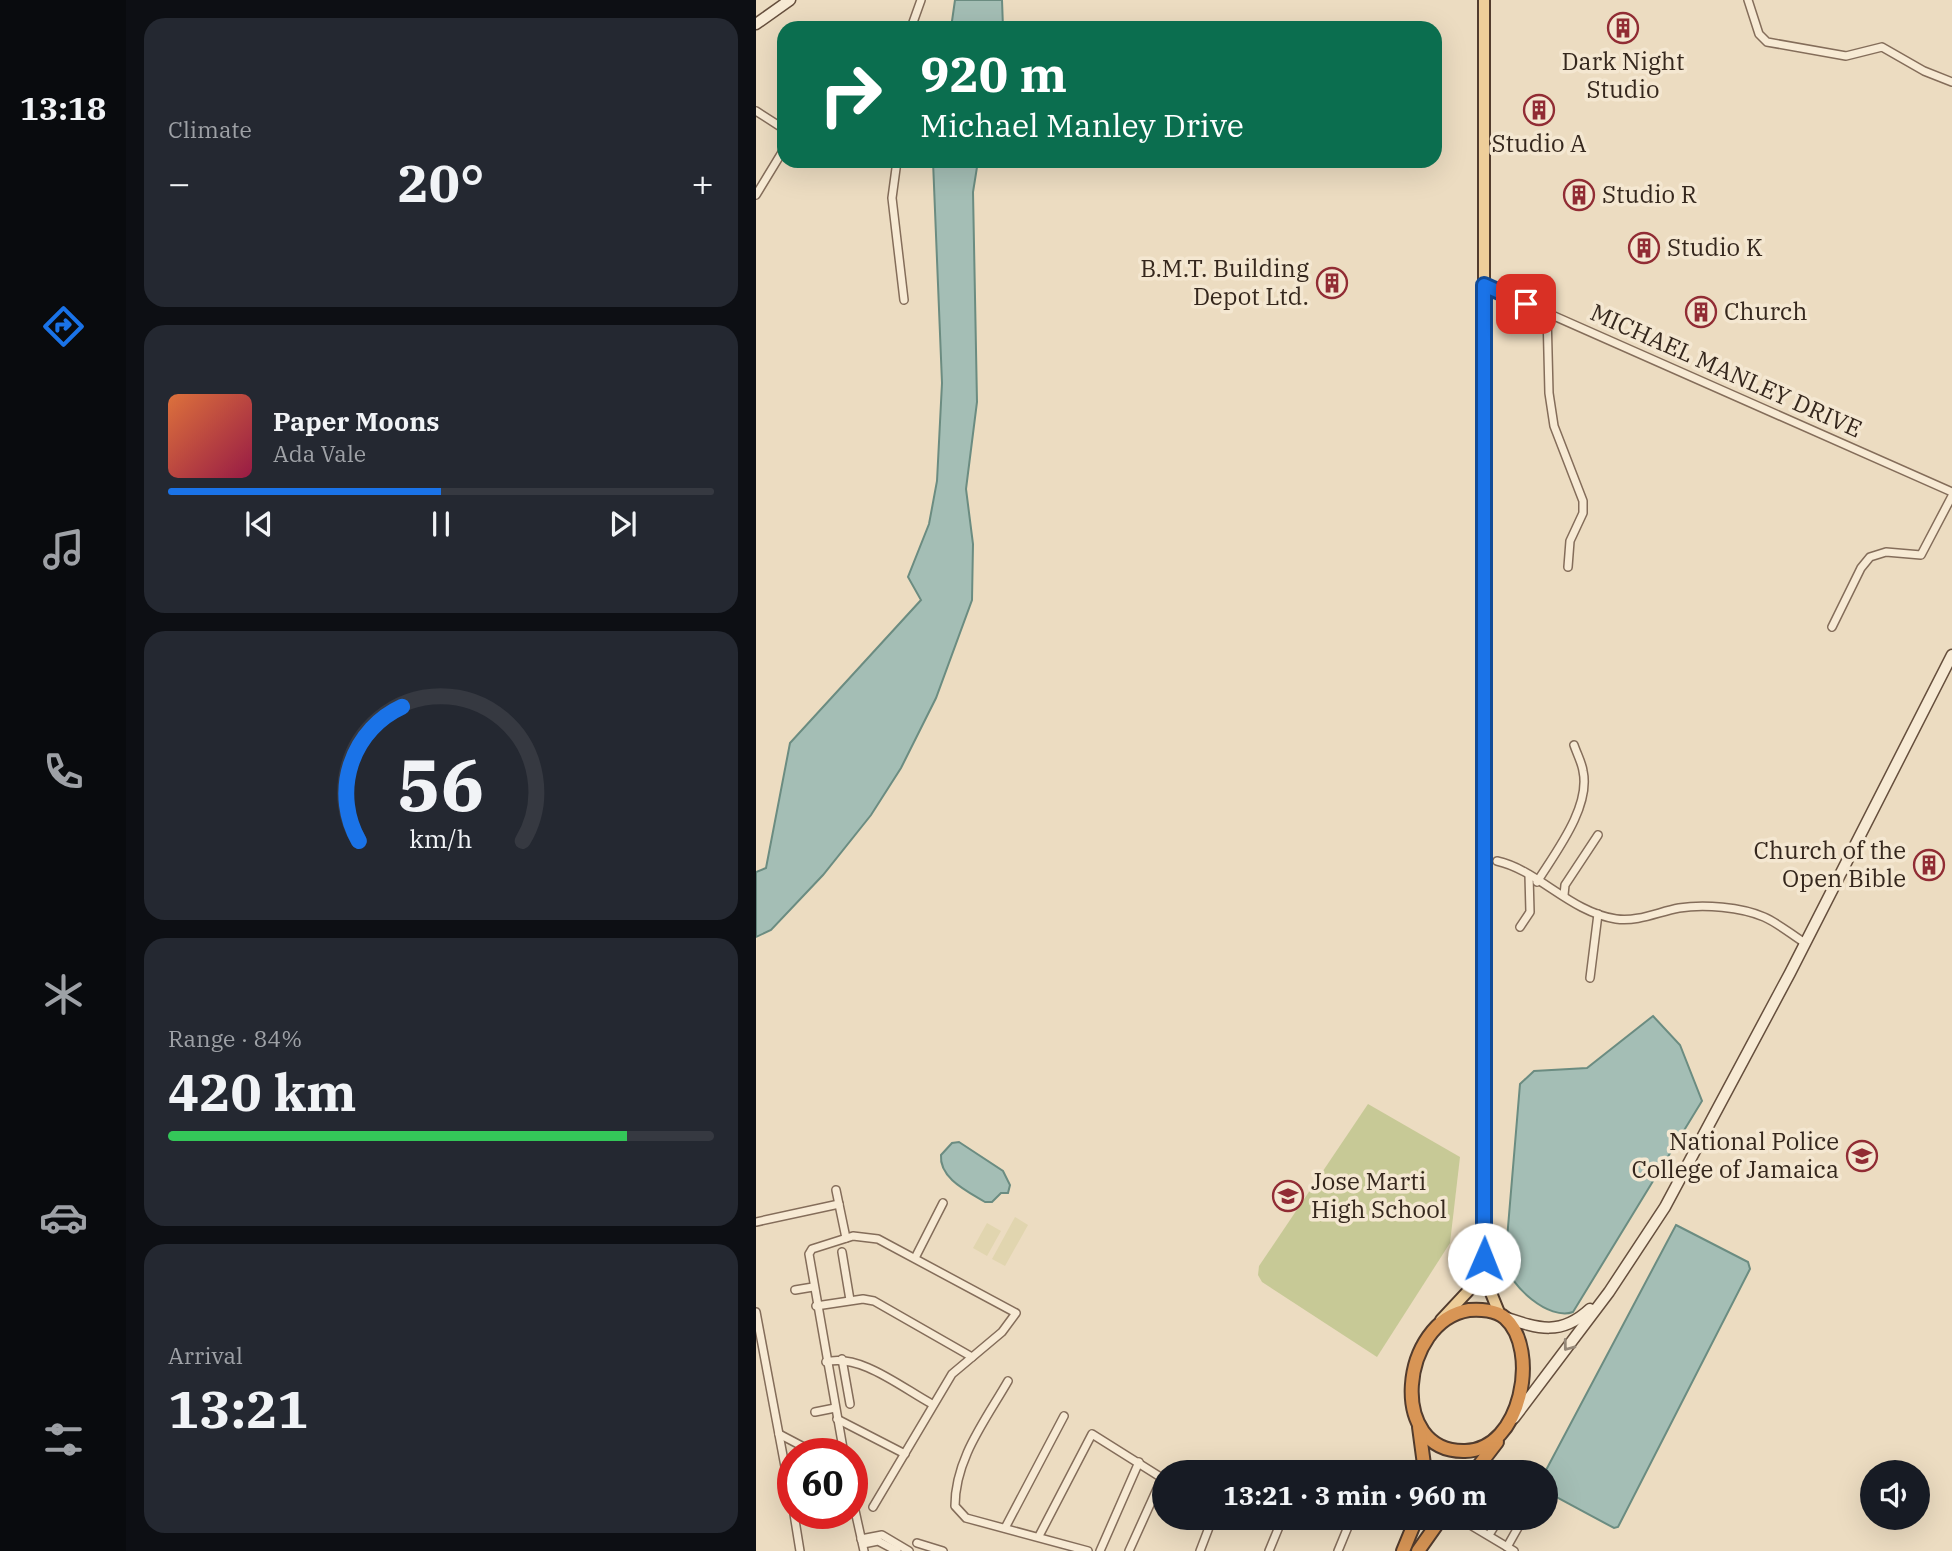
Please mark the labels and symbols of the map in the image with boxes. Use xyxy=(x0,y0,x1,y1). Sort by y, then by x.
building icon: Dark Night Studio xyxy=(1606,11,1640,45)
place label: Dark Night Studio xyxy=(1562,45,1685,105)
building icon: Studio A xyxy=(1522,93,1556,127)
place label: Studio A xyxy=(1491,127,1587,159)
building icon: Studio R xyxy=(1562,178,1596,212)
place label: Studio R xyxy=(1602,178,1697,210)
building icon: Studio K xyxy=(1627,231,1661,265)
place label: Studio K xyxy=(1667,231,1763,263)
place label: B.M.T. Building Depot Ltd. xyxy=(1140,252,1309,312)
building icon: B.M.T. Building Depot Ltd. xyxy=(1315,266,1349,300)
pin xyxy=(1496,274,1556,334)
building icon: Church xyxy=(1684,295,1718,329)
place label: Church xyxy=(1724,295,1807,327)
street label: MICHAEL MANLEY DRIVE xyxy=(1586,296,1867,445)
place label: Church of the Open Bible xyxy=(1754,834,1906,894)
building icon: Church of the Open Bible xyxy=(1912,848,1946,882)
place label: National Police College of Jamaica xyxy=(1631,1125,1839,1185)
school or university icon: National Police College of Jamaica xyxy=(1845,1139,1879,1173)
place label: Jose Marti High School xyxy=(1311,1165,1447,1225)
school or university icon: Jose Marti High School xyxy=(1271,1179,1305,1213)
position arrow xyxy=(1447,1222,1521,1296)
one-way arrow xyxy=(1564,1339,1576,1351)
speed limit sign: 60 xyxy=(777,1438,868,1529)

